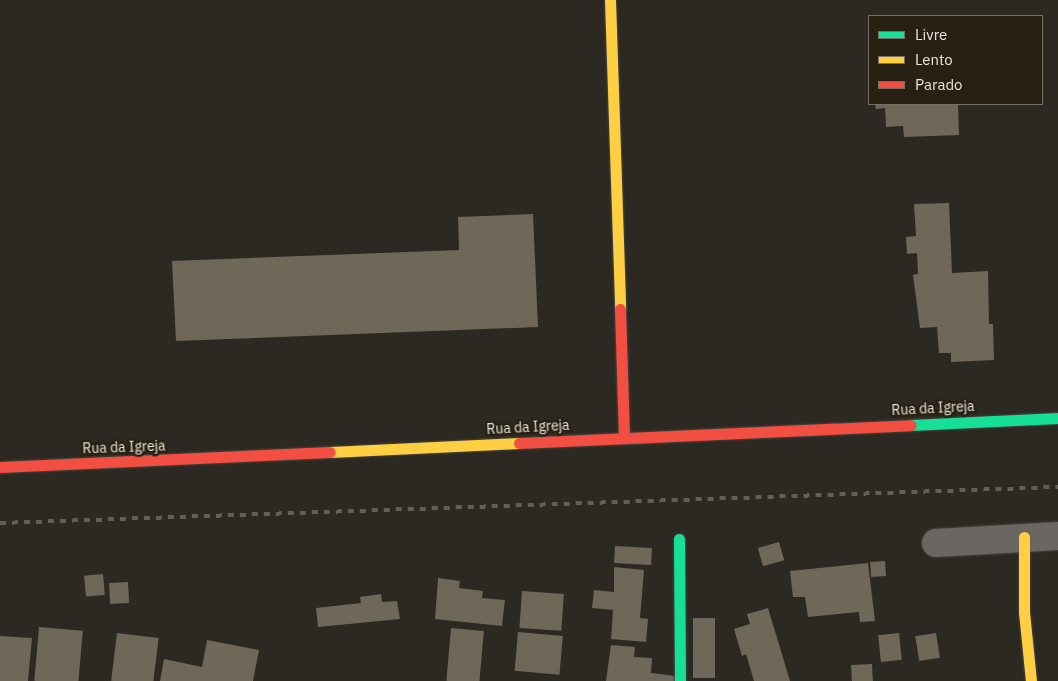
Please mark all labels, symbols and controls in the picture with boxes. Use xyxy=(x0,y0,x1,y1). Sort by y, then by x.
legend xyxy=(868,15,1043,105)
text: Livre xyxy=(915,25,947,44)
text: Lento xyxy=(915,50,953,69)
text: Parado xyxy=(915,75,963,94)
street label: Rua da Igreja xyxy=(891,397,975,419)
street label: Rua da Igreja xyxy=(486,416,570,438)
street label: Rua da Igreja xyxy=(82,437,166,457)

